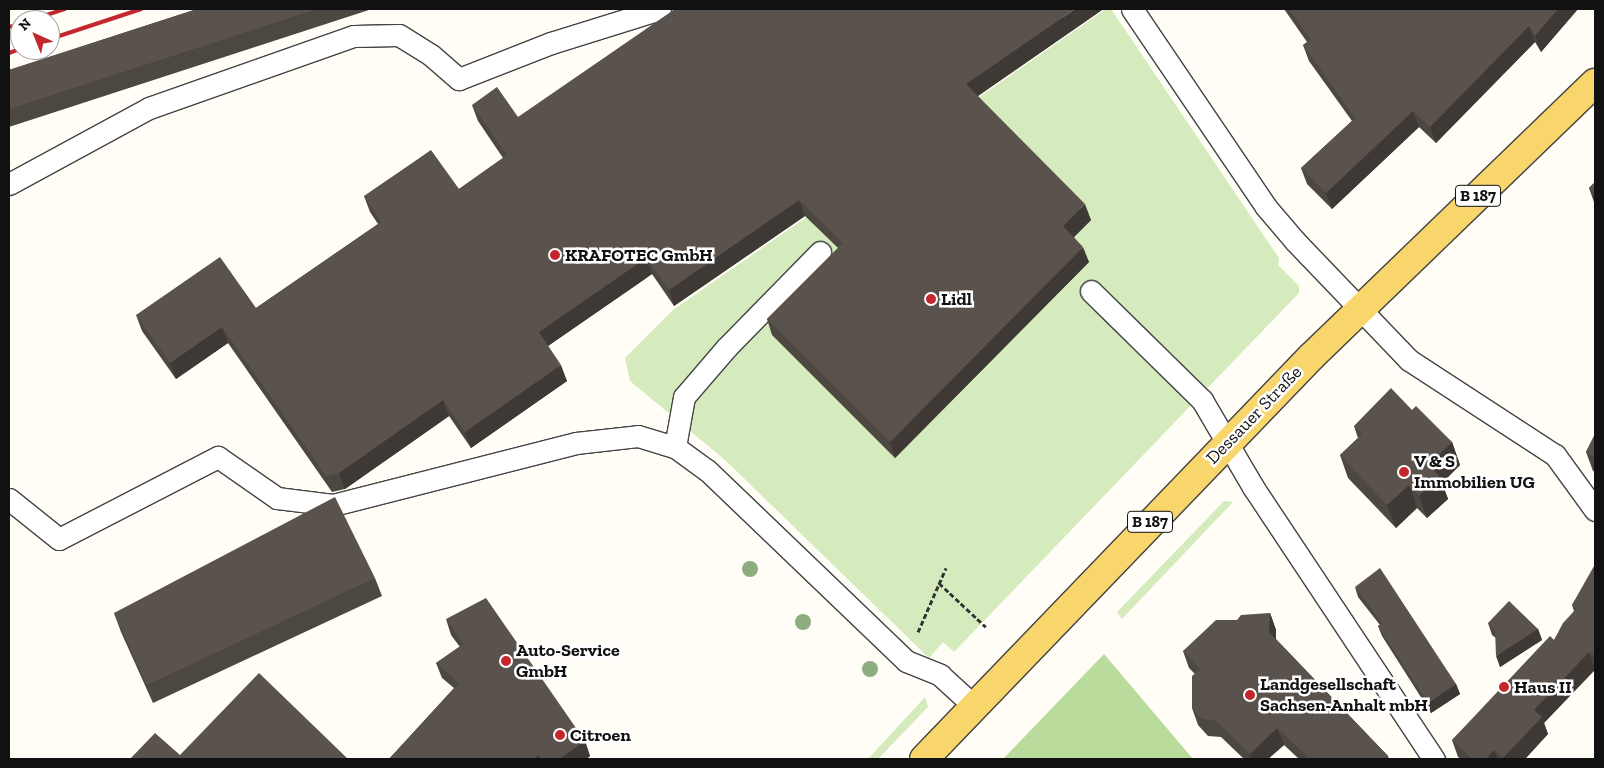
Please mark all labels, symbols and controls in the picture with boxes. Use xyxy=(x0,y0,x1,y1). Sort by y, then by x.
north arrow xyxy=(10,10,60,60)
text: N xyxy=(15,15,35,34)
road number: B 187 xyxy=(1454,182,1502,210)
place label: KRAFOTEC GmbH xyxy=(565,244,713,266)
marker: KRAFOTEC GmbH xyxy=(549,249,561,261)
place label: Lidl xyxy=(941,288,972,310)
marker: Lidl xyxy=(925,293,937,305)
street label: Dessauer Straße xyxy=(1202,361,1306,469)
place label: V & S Immobilien UG xyxy=(1414,451,1535,494)
marker: V & S Immobilien UG xyxy=(1398,466,1410,478)
road number: B 187 xyxy=(1126,508,1174,536)
place label: Auto-Service GmbH xyxy=(516,640,620,682)
marker: Auto-Service GmbH xyxy=(500,655,512,667)
place label: Landgesellschaft Sachsen-Anhalt mbH xyxy=(1260,674,1428,716)
place label: Haus II xyxy=(1514,676,1571,698)
marker: Haus II xyxy=(1498,681,1510,693)
marker: Landgesellschaft Sachsen-Anhalt mbH xyxy=(1244,689,1256,701)
place label: Citroen xyxy=(570,724,631,746)
marker: Citroen xyxy=(554,729,566,741)

